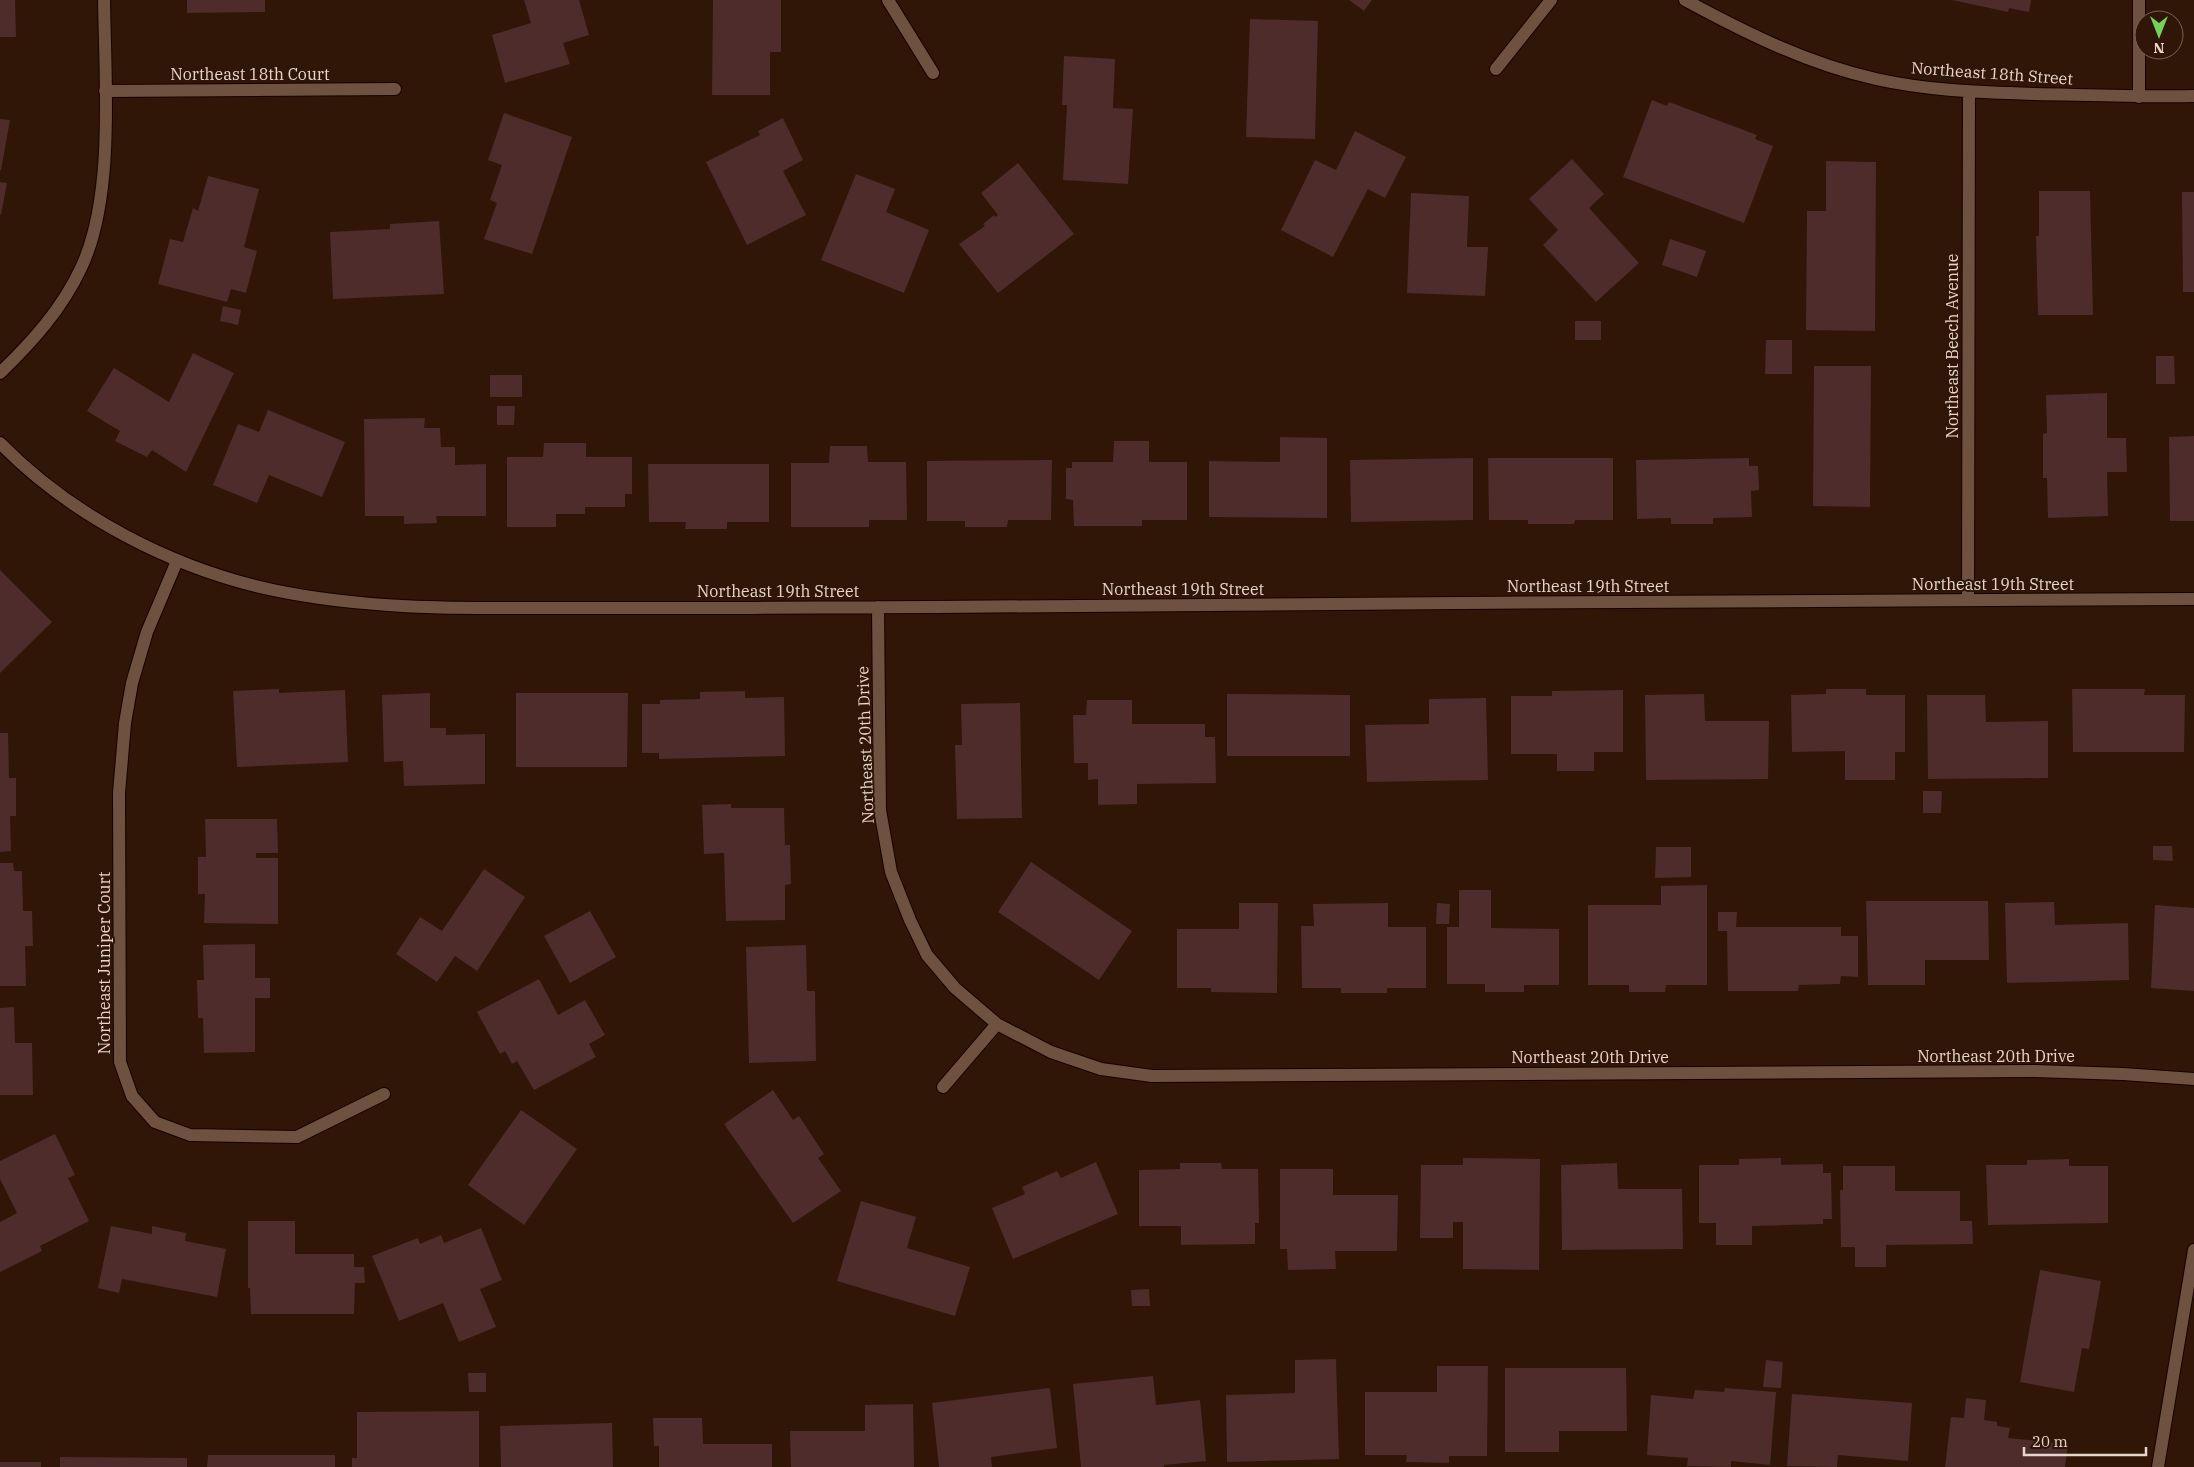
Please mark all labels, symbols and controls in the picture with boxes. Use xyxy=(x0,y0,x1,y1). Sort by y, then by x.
north arrow xyxy=(2134,10,2184,60)
text: N xyxy=(2153,39,2165,57)
street label: Northeast 18th Street xyxy=(1910,57,2074,89)
street label: Northeast 18th Court xyxy=(170,64,330,84)
street label: Northeast Beech Avenue xyxy=(1942,254,1962,438)
street label: Northeast 19th Street xyxy=(1912,574,2074,594)
street label: Northeast 19th Street xyxy=(1507,576,1669,596)
street label: Northeast 19th Street xyxy=(1102,579,1264,599)
street label: Northeast 19th Street xyxy=(697,581,859,601)
street label: Northeast 20th Drive xyxy=(852,666,878,824)
street label: Northeast Juniper Court xyxy=(94,871,114,1054)
street label: Northeast 20th Drive xyxy=(1917,1046,2075,1066)
street label: Northeast 20th Drive xyxy=(1511,1047,1669,1067)
scale bar xyxy=(2024,1424,2146,1456)
text: 20 m xyxy=(2032,1432,2068,1451)

